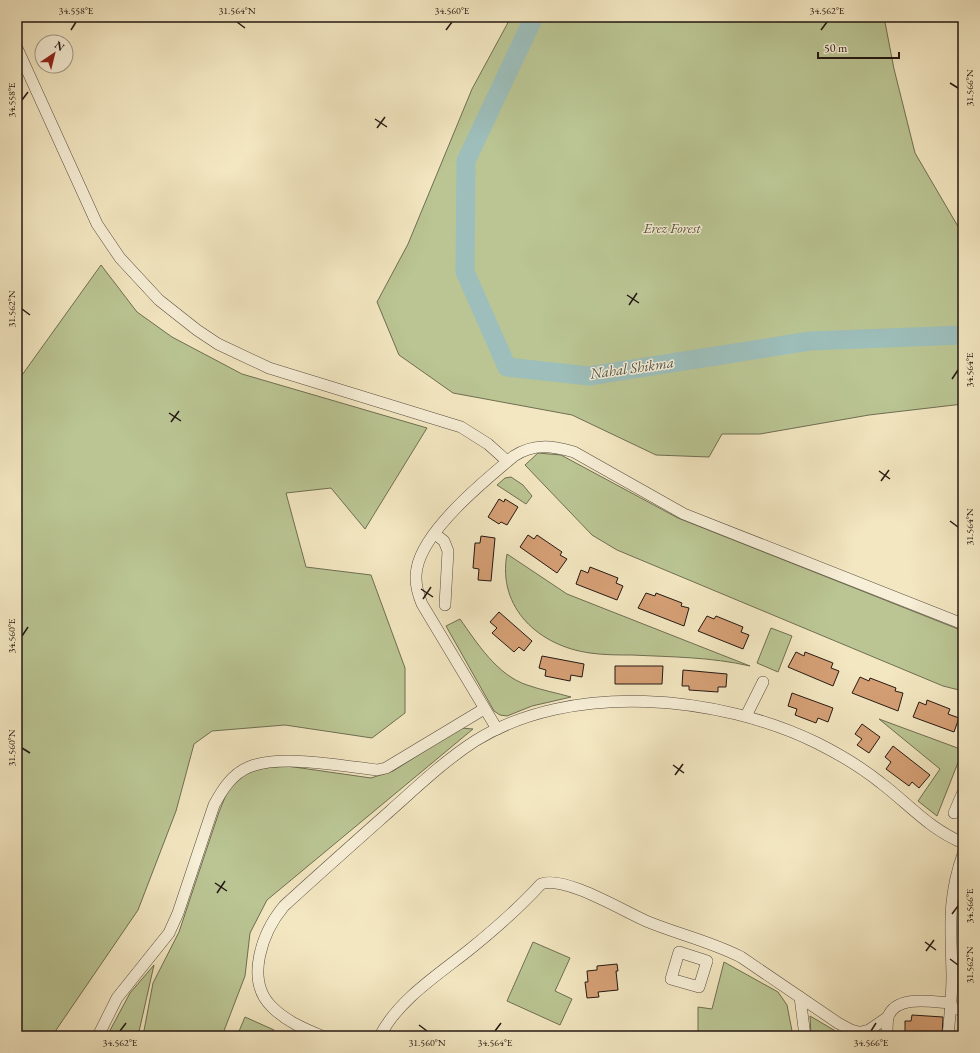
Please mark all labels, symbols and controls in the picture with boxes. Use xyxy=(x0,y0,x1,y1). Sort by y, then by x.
text: 34.558°E xyxy=(59,4,94,17)
text: 31.564°N xyxy=(218,4,256,17)
text: 34.560°E xyxy=(435,4,470,17)
text: 34.562°E xyxy=(810,4,845,17)
north arrow xyxy=(34,34,74,74)
scale bar xyxy=(818,34,899,60)
text: N xyxy=(52,38,67,54)
text: 50 m xyxy=(824,40,848,56)
text: 31.566°N xyxy=(963,69,976,107)
text: 34.558°E xyxy=(5,82,18,117)
park label: Erez Forest xyxy=(642,219,701,237)
text: 31.562°N xyxy=(5,290,18,328)
water label: Nahal Shikma xyxy=(588,352,675,383)
text: 34.564°E xyxy=(963,352,976,387)
text: 31.564°N xyxy=(963,508,976,546)
text: 34.560°E xyxy=(5,618,18,653)
text: 31.560°N xyxy=(5,729,18,767)
text: 34.566°E xyxy=(963,888,976,923)
text: 31.562°N xyxy=(963,946,976,984)
text: 34.562°E xyxy=(103,1036,138,1049)
text: 31.560°N xyxy=(408,1036,446,1049)
text: 34.564°E xyxy=(478,1036,513,1049)
text: 34.566°E xyxy=(854,1036,889,1049)

